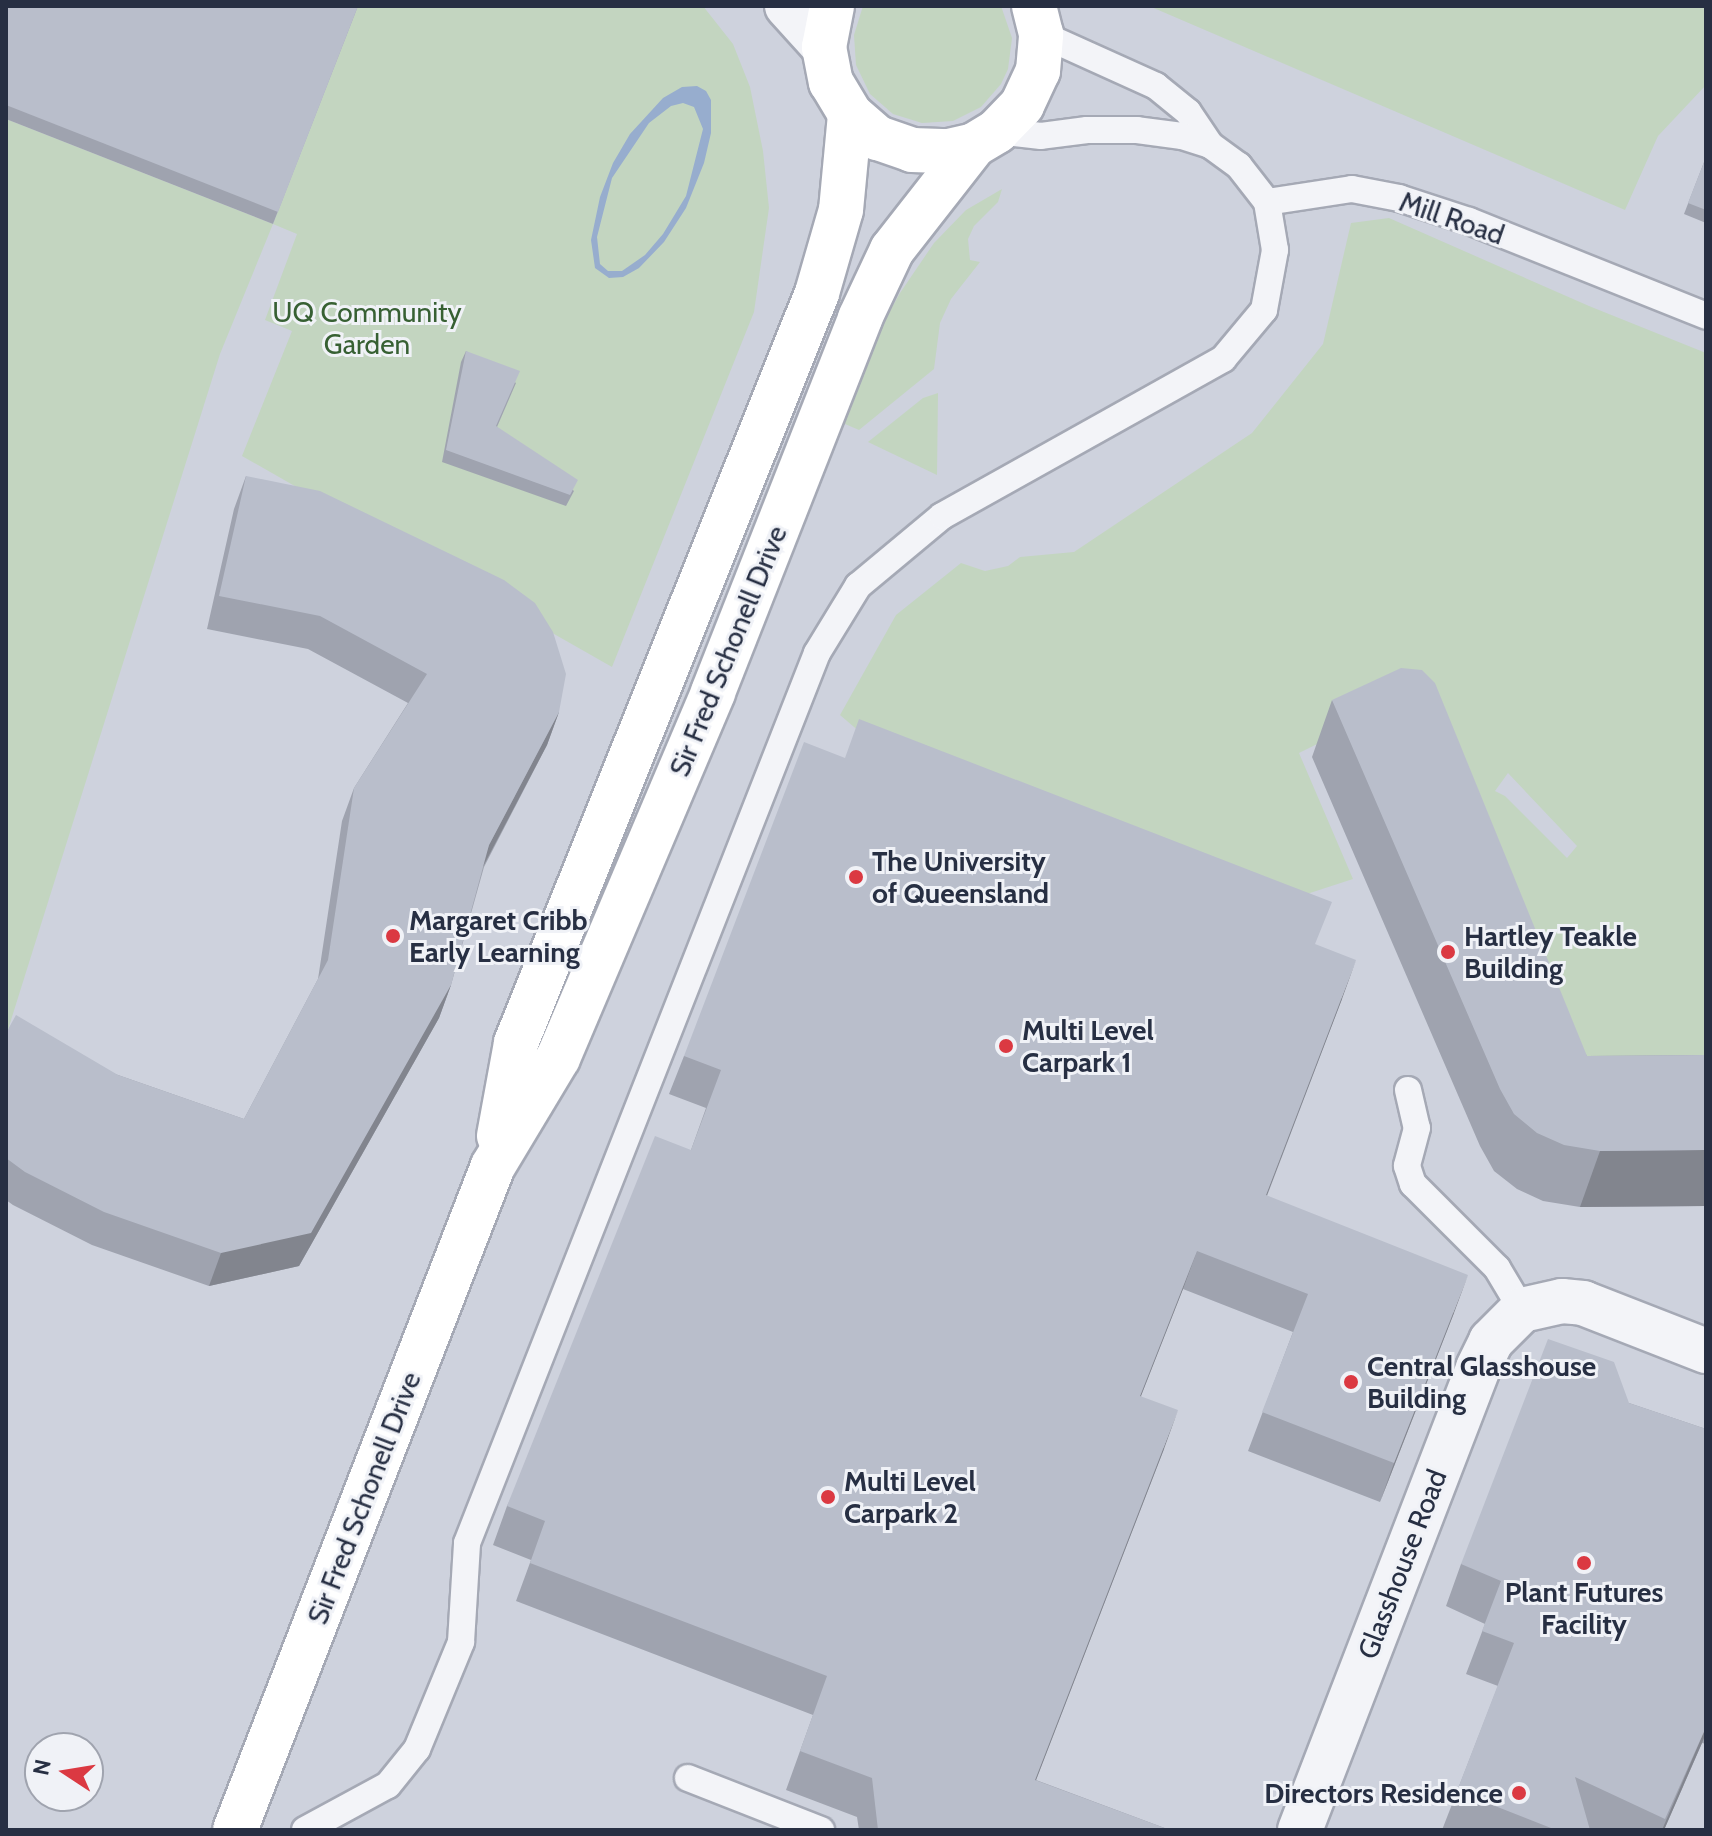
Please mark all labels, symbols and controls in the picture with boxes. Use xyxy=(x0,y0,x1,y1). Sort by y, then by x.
street label: Mill Road xyxy=(1395,184,1509,252)
park label: UQ Community Garden xyxy=(272,295,462,361)
street label: Sir Fred Schonell Drive xyxy=(662,521,794,781)
place label: The University of Queensland xyxy=(872,844,1049,910)
marker: The University of Queensland xyxy=(847,868,865,886)
place label: Margaret Cribb Early Learning xyxy=(409,903,588,969)
place label: Hartley Teakle Building xyxy=(1464,919,1637,985)
marker: Margaret Cribb Early Learning xyxy=(384,927,402,945)
marker: Hartley Teakle Building xyxy=(1439,943,1457,961)
place label: Multi Level Carpark 1 xyxy=(1022,1013,1154,1079)
marker: Multi Level Carpark 1 xyxy=(997,1037,1015,1055)
place label: Central Glasshouse Building xyxy=(1367,1349,1596,1415)
street label: Sir Fred Schonell Drive xyxy=(300,1367,428,1629)
marker: Central Glasshouse Building xyxy=(1342,1373,1360,1391)
place label: Multi Level Carpark 2 xyxy=(844,1464,976,1530)
street label: Glasshouse Road xyxy=(1350,1465,1454,1663)
marker: Multi Level Carpark 2 xyxy=(819,1488,837,1506)
marker: Plant Futures Facility xyxy=(1575,1554,1593,1572)
place label: Plant Futures Facility xyxy=(1505,1575,1663,1641)
north arrow xyxy=(24,1732,104,1812)
text: N xyxy=(27,1757,57,1778)
place label: Directors Residence xyxy=(1264,1776,1503,1810)
marker: Directors Residence xyxy=(1510,1784,1528,1802)

